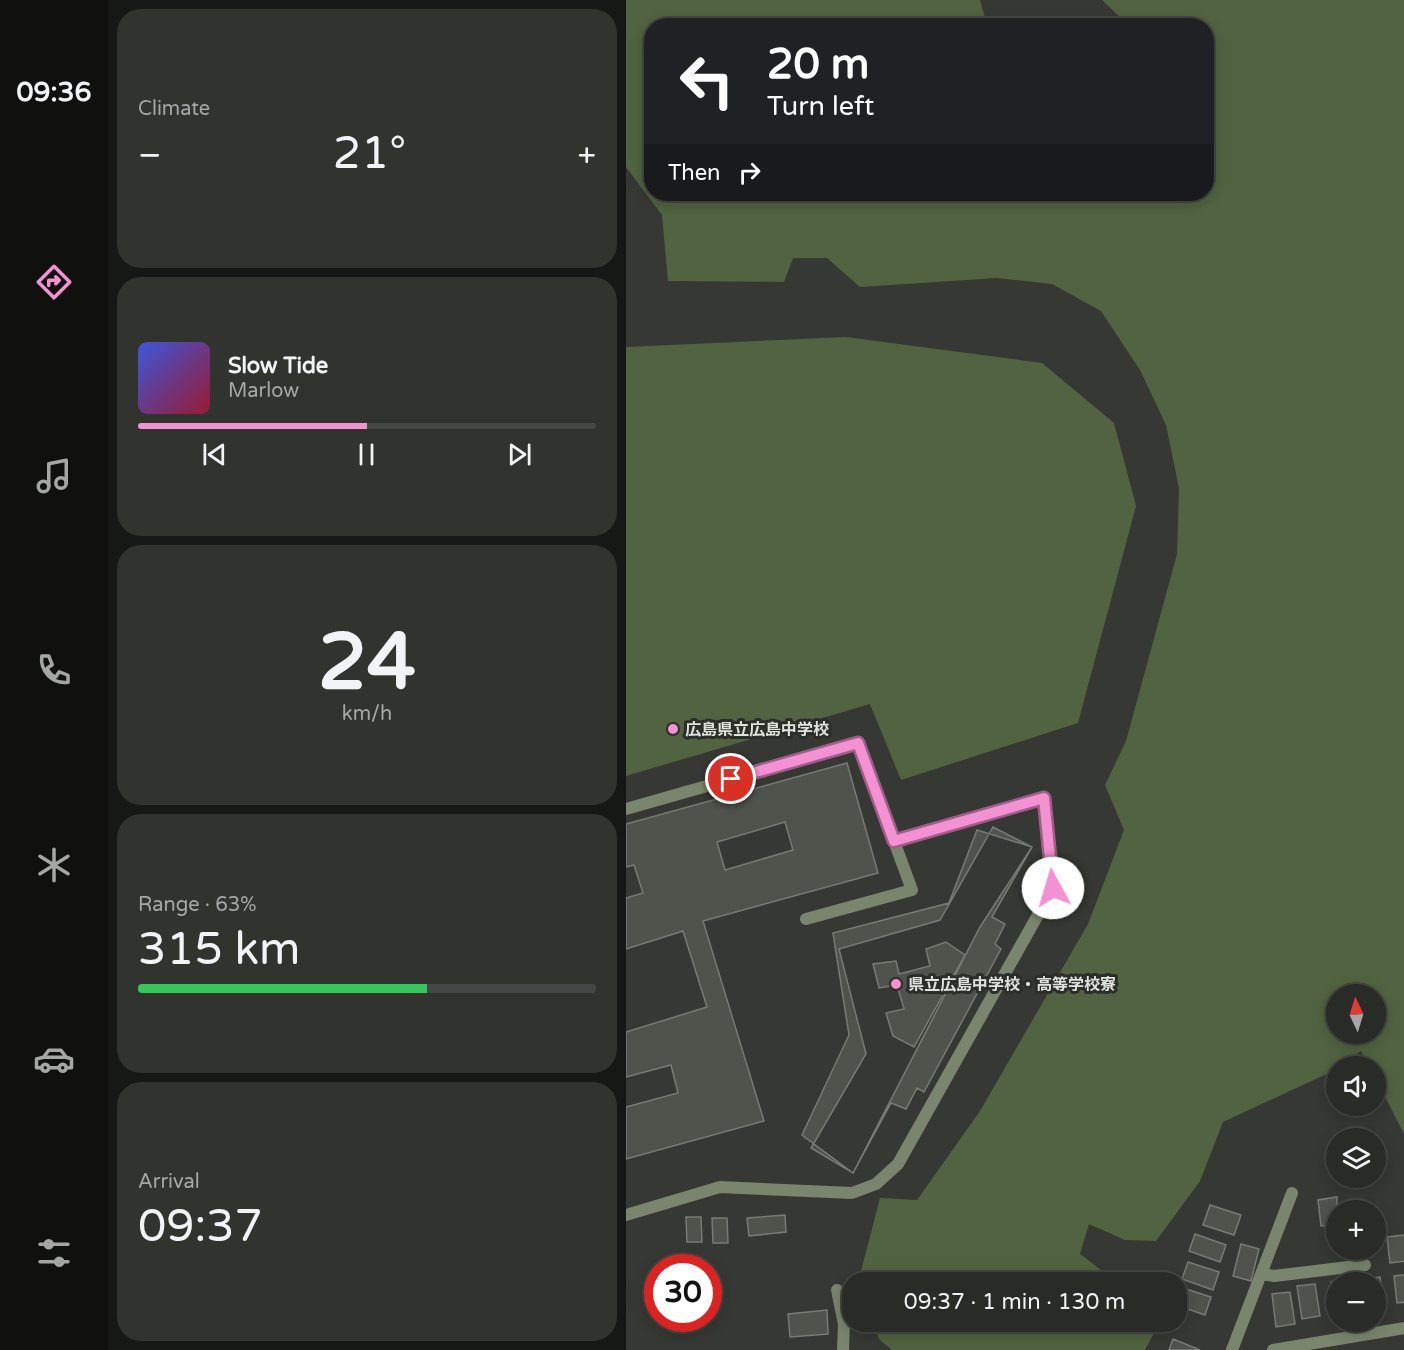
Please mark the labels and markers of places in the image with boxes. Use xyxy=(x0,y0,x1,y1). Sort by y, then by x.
place label: 広島県立広島中学校 xyxy=(685,720,829,740)
marker: 広島県立広島中学校 xyxy=(666,722,680,736)
pin xyxy=(705,753,756,804)
place label: 県立広島中学校・高等学校寮 xyxy=(908,975,1116,995)
marker: 県立広島中学校・高等学校寮 xyxy=(889,977,903,991)

